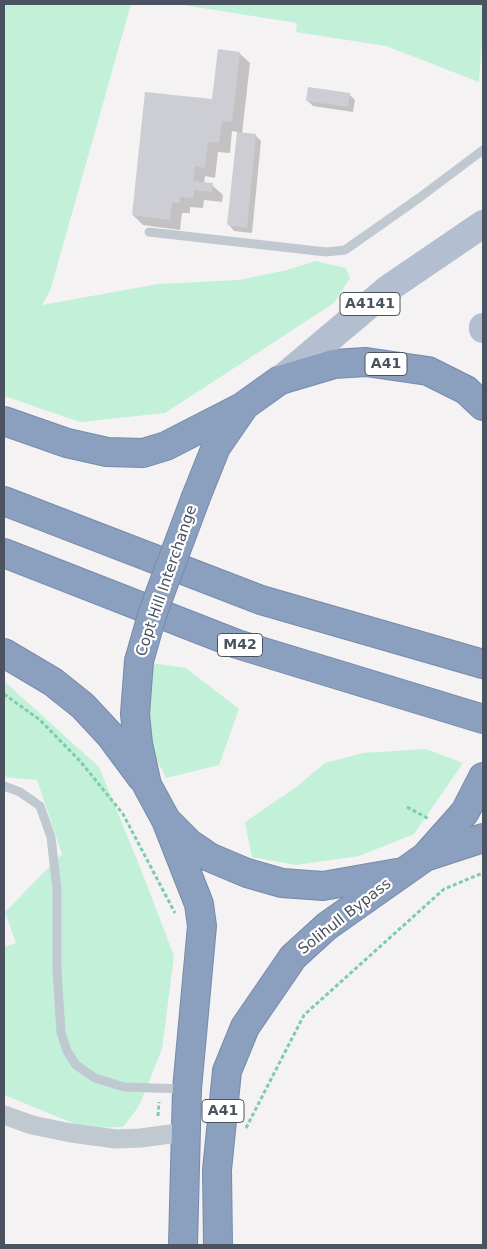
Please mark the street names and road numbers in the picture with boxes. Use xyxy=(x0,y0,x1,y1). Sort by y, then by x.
road number: A4141 xyxy=(340,292,400,316)
road number: A41 xyxy=(365,352,407,376)
street label: Copt Hill Interchange xyxy=(133,503,201,659)
road number: M42 xyxy=(218,634,262,656)
street label: Solihull Bypass xyxy=(295,875,395,959)
road number: A41 xyxy=(202,1100,244,1122)

